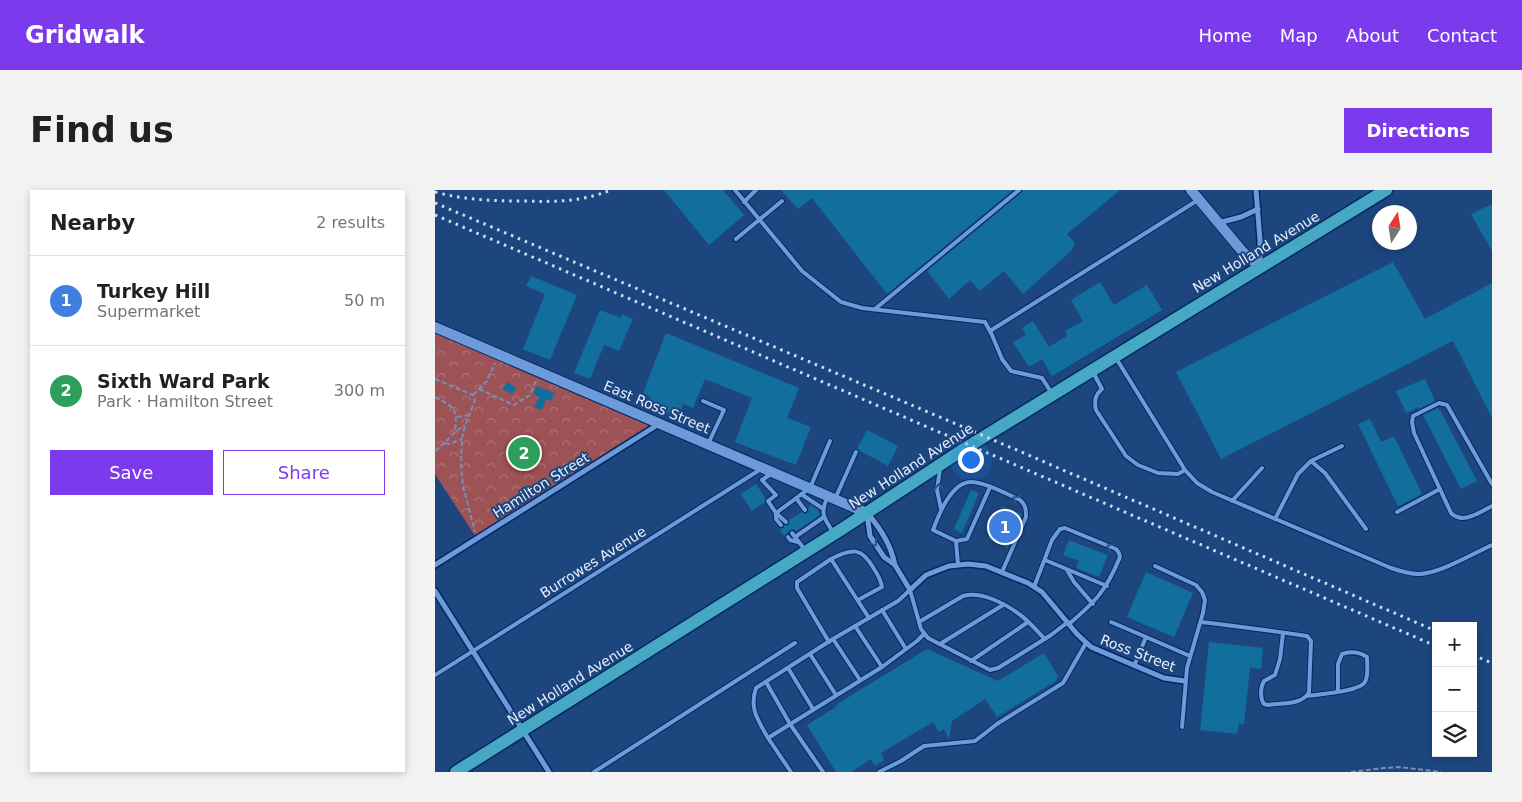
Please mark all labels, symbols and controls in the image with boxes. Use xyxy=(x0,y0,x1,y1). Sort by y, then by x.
text: Gridwalk xyxy=(25,21,145,49)
text: Home xyxy=(1199,25,1252,46)
text: Map xyxy=(1280,25,1318,46)
text: About xyxy=(1346,25,1399,46)
text: Contact xyxy=(1427,25,1497,46)
button: Directions xyxy=(1344,108,1492,153)
text: Find us xyxy=(30,110,174,150)
north arrow xyxy=(1372,205,1417,250)
street label: New Holland Avenue xyxy=(1190,208,1322,296)
text: Nearby xyxy=(50,211,135,235)
text: 2 results xyxy=(316,213,385,232)
text: Turkey Hill xyxy=(97,280,210,302)
text: 1 xyxy=(60,291,72,310)
text: 50 m xyxy=(344,291,385,310)
text: Supermarket xyxy=(97,302,200,321)
text: Sixth Ward Park xyxy=(97,370,270,392)
street label: East Ross Street xyxy=(601,377,713,437)
text: 2 xyxy=(60,381,72,400)
text: 300 m xyxy=(334,381,385,400)
text: Park · Hamilton Street xyxy=(97,392,273,411)
street label: New Holland Avenue xyxy=(846,420,976,512)
pin: 2 xyxy=(508,434,540,472)
your location xyxy=(958,447,984,473)
street label: Hamilton Street xyxy=(490,449,592,521)
button: Save xyxy=(50,450,213,495)
button: Share xyxy=(223,450,385,495)
one-way arrow xyxy=(933,482,944,490)
one-way arrow xyxy=(1012,495,1021,505)
pin: 1 xyxy=(989,508,1021,546)
street label: Burrowes Avenue xyxy=(537,523,649,601)
one-way arrow xyxy=(868,537,878,546)
one-way arrow xyxy=(1106,543,1115,554)
map controls xyxy=(1432,622,1477,757)
button: + xyxy=(1432,622,1477,667)
street label: Ross Street xyxy=(1098,631,1178,675)
street label: New Holland Avenue xyxy=(504,638,636,728)
button: − xyxy=(1432,667,1477,712)
button: layers xyxy=(1432,712,1477,757)

